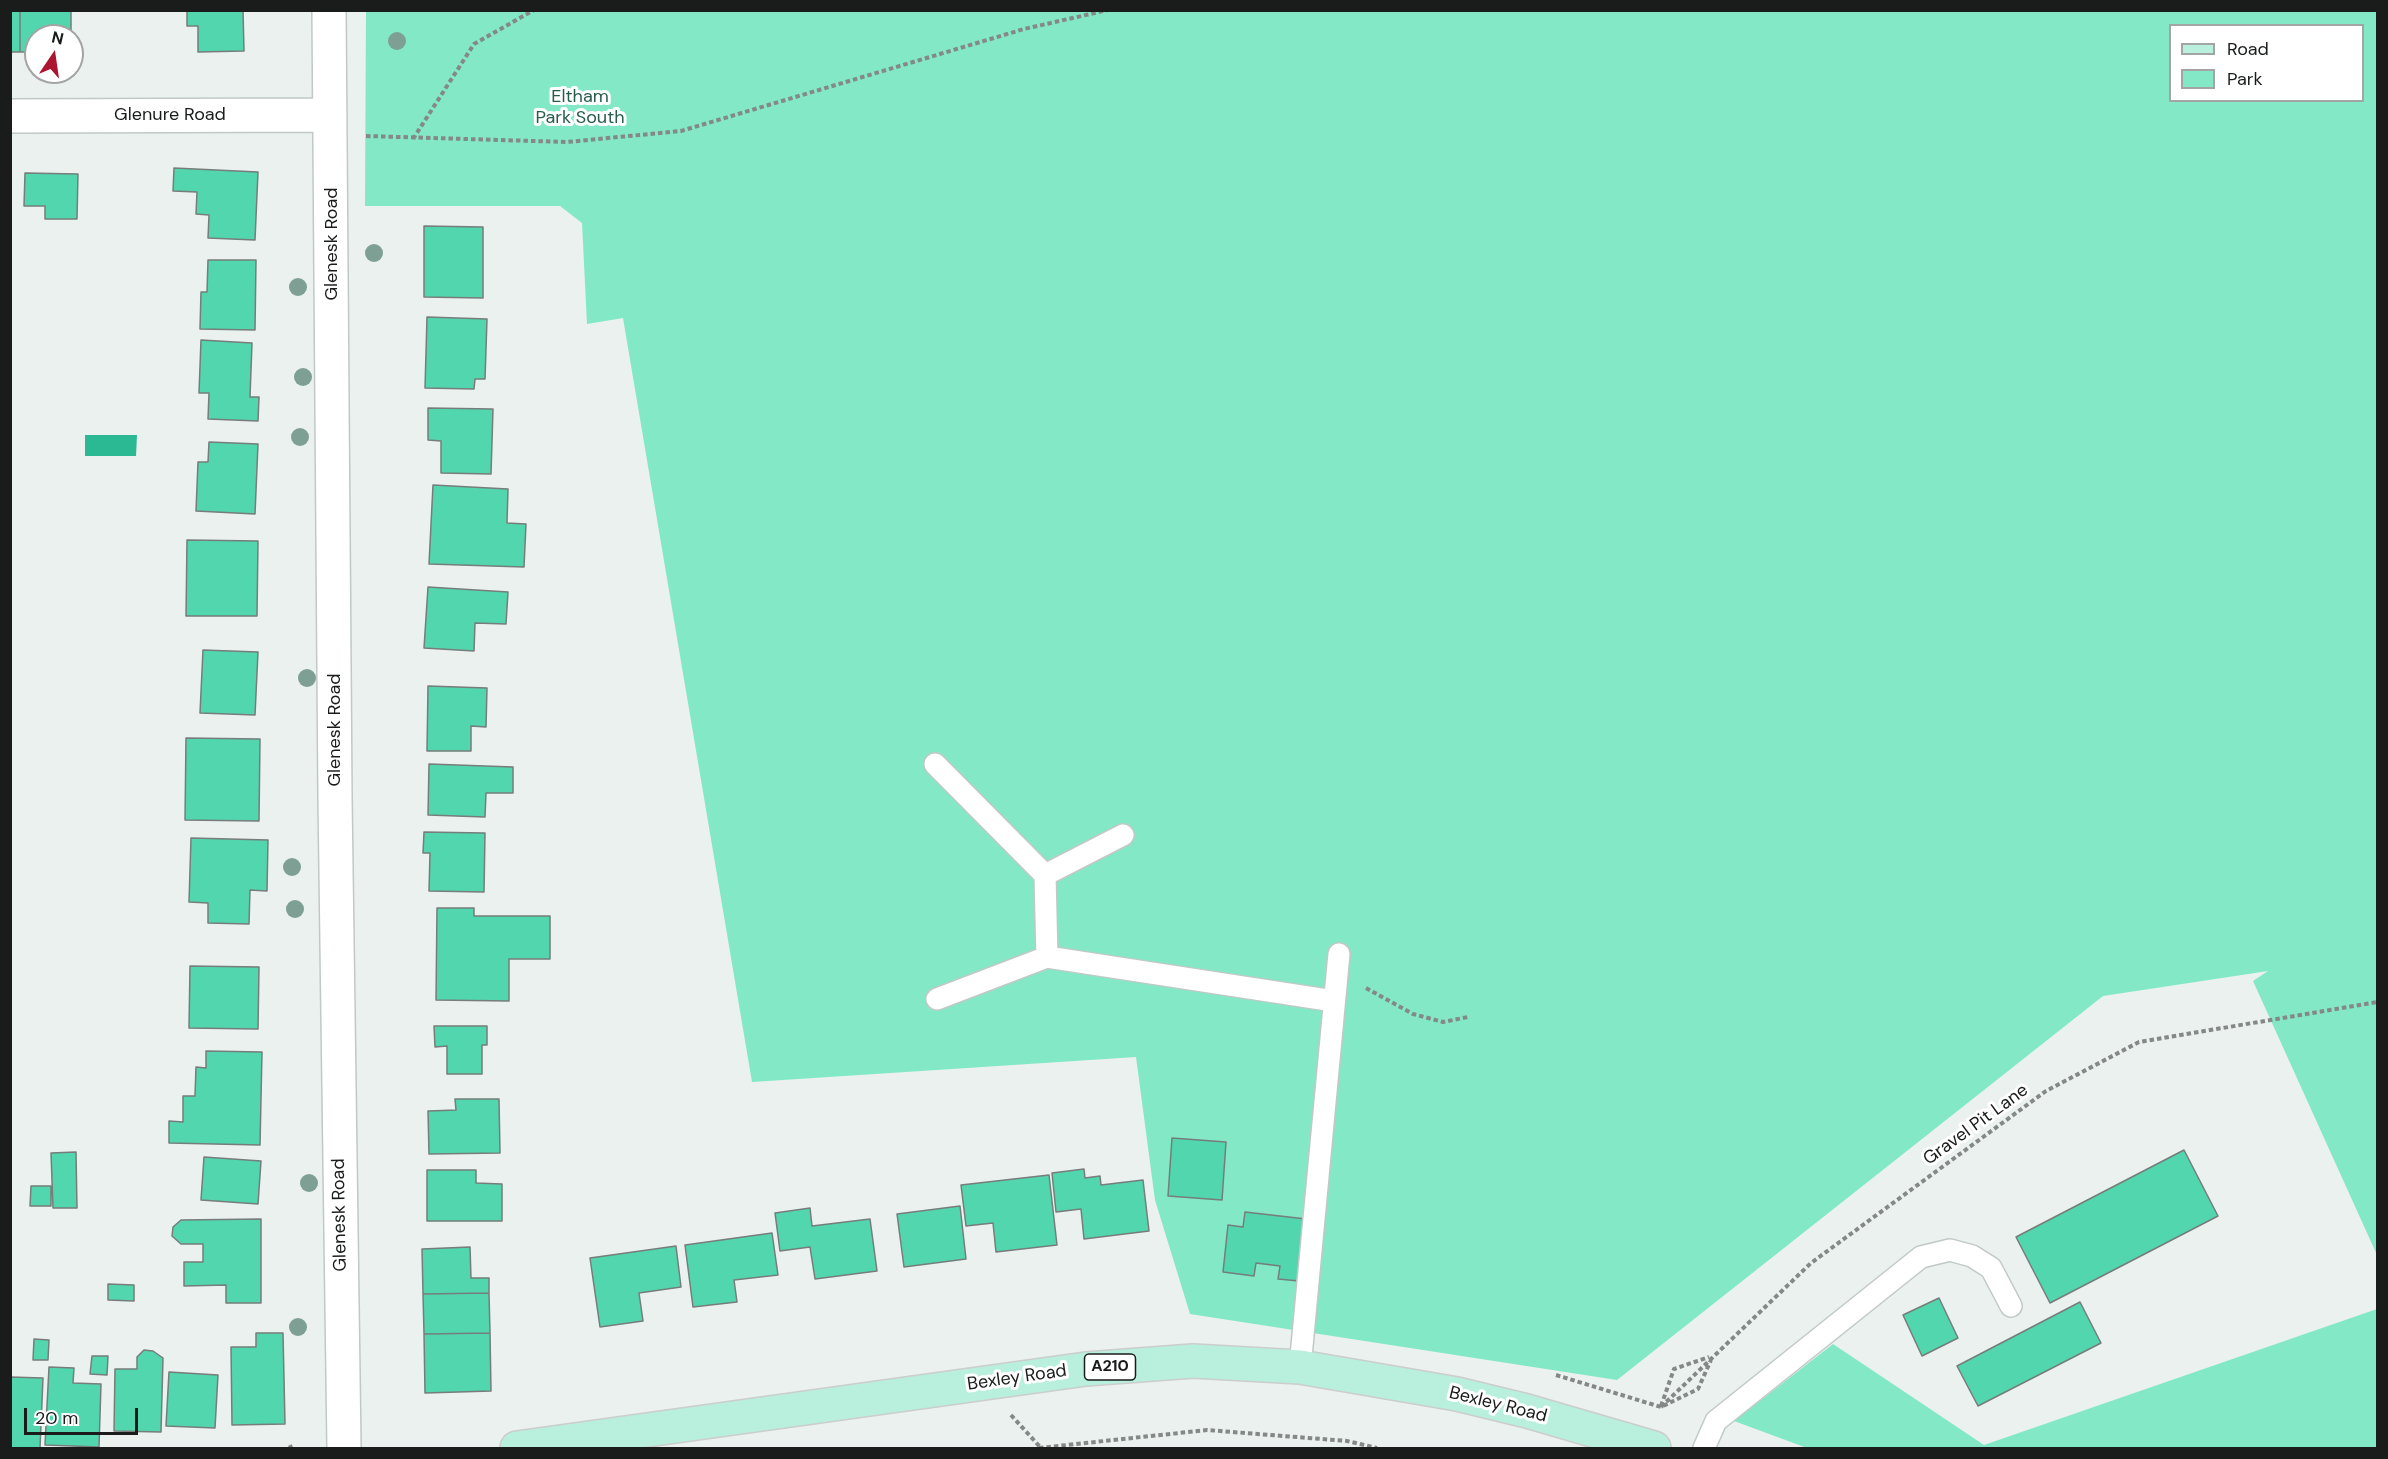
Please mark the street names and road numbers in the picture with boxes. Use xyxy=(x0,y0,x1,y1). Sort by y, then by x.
street label: Glenure Road xyxy=(114,104,226,126)
street label: Glenesk Road xyxy=(321,187,343,301)
street label: Glenesk Road xyxy=(324,673,346,787)
street label: Gravel Pit Lane xyxy=(1919,1080,2033,1170)
street label: Glenesk Road xyxy=(328,1158,352,1272)
road number: A210 xyxy=(1084,1354,1136,1380)
street label: Bexley Road xyxy=(966,1360,1068,1396)
street label: Bexley Road xyxy=(1447,1382,1549,1428)

